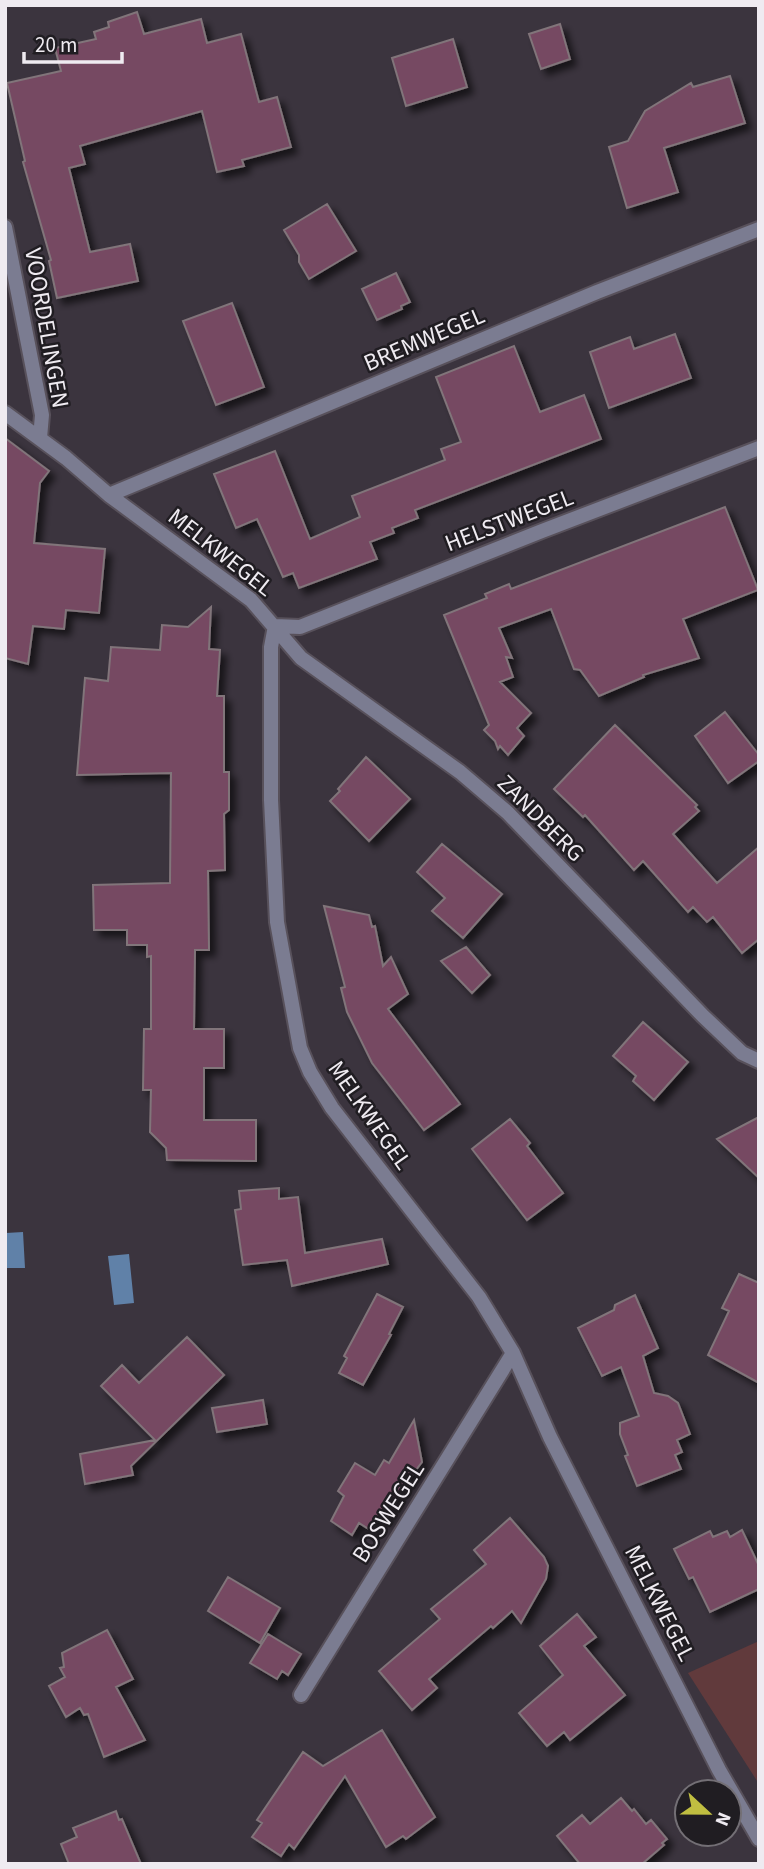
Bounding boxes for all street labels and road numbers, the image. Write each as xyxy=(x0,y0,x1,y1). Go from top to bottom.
street label: VOORDELINGEN xyxy=(15,246,78,411)
street label: BREMWEGEL xyxy=(358,298,490,381)
street label: HELSTWEGEL xyxy=(440,480,579,561)
street label: MELKWEGEL xyxy=(160,500,281,605)
street label: ZANDBERG xyxy=(489,767,592,870)
street label: MELKWEGEL xyxy=(319,1054,420,1177)
street label: BOSWEGEL xyxy=(344,1455,434,1570)
street label: MELKWEGEL xyxy=(615,1539,704,1668)

